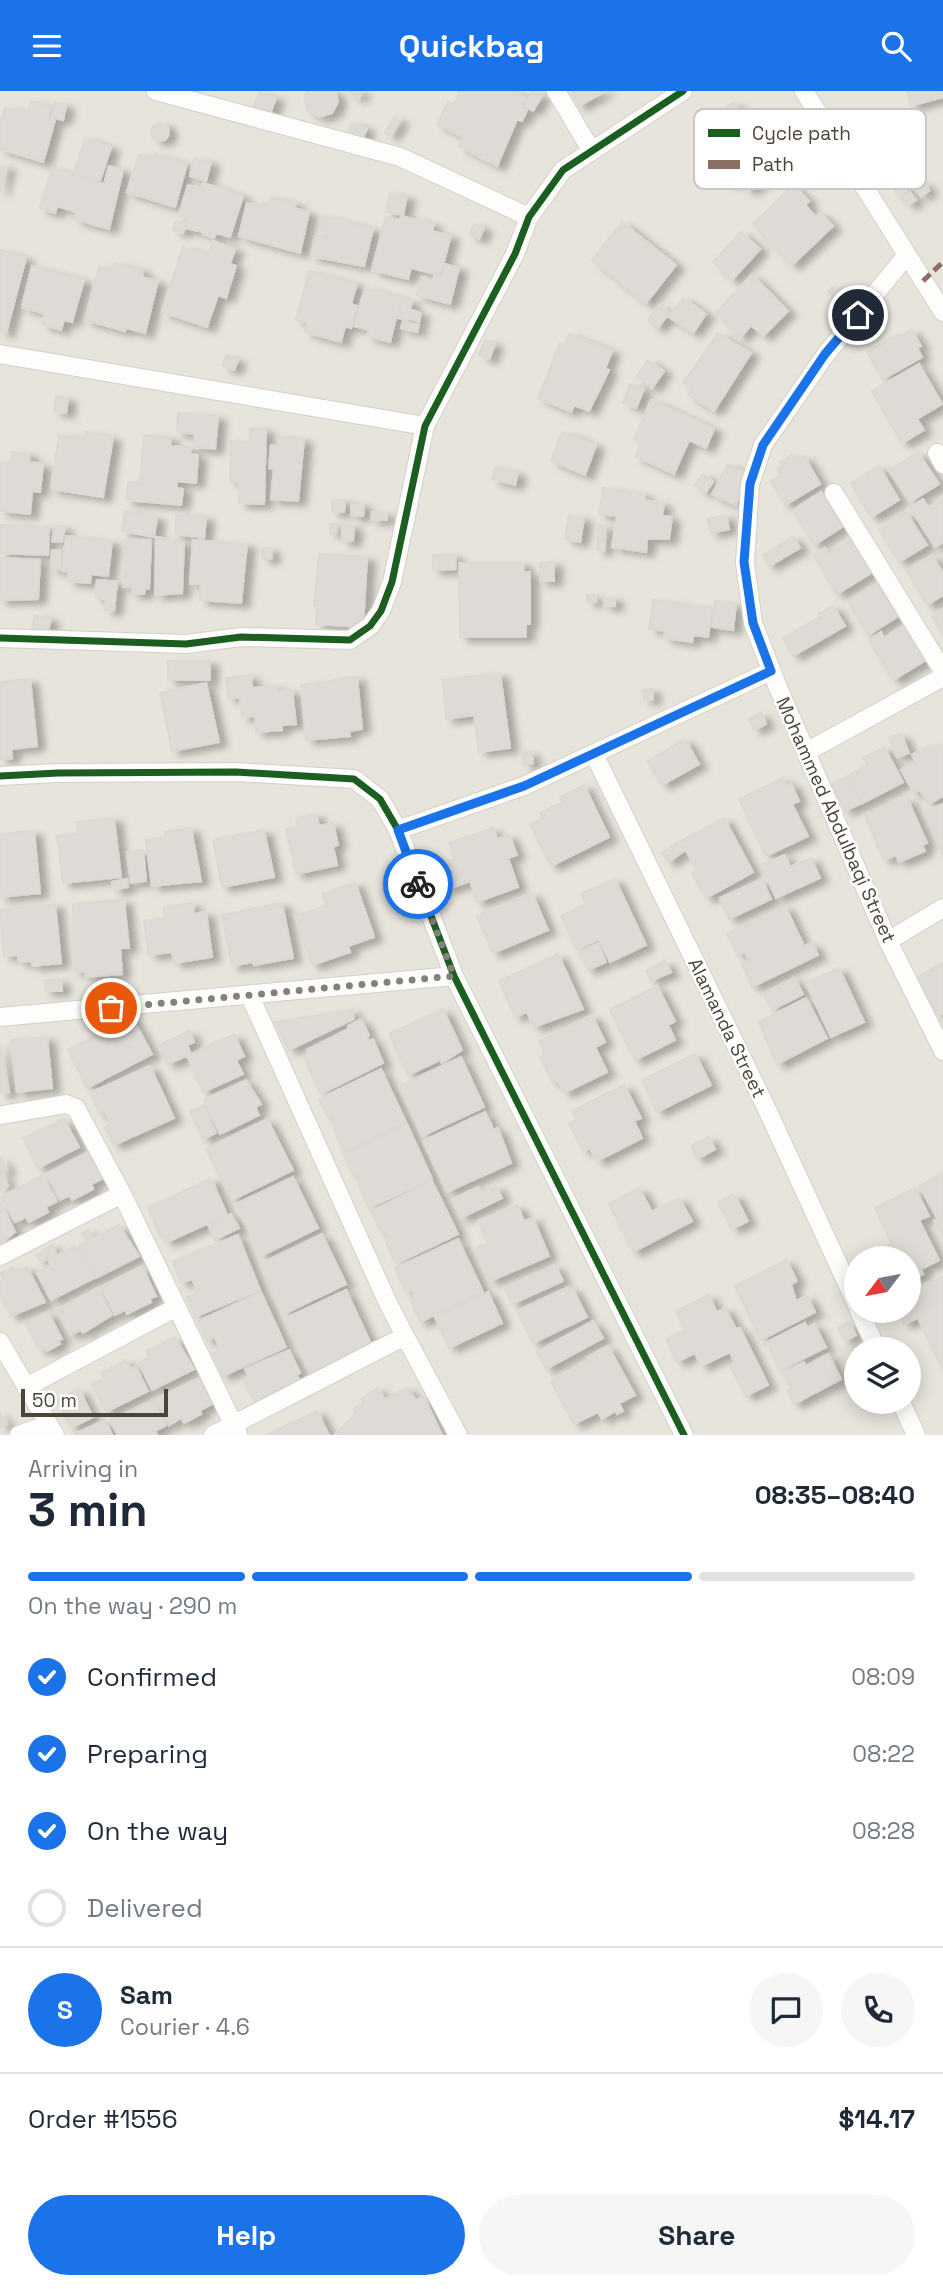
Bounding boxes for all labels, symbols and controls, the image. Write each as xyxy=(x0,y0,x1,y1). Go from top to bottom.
text: Quickbag xyxy=(399,26,544,66)
icon: menu xyxy=(28,27,66,65)
icon: search xyxy=(877,27,915,65)
legend xyxy=(694,109,926,189)
text: Cycle path xyxy=(752,121,851,146)
text: Path xyxy=(752,152,794,177)
pin xyxy=(828,285,888,345)
icon: home xyxy=(839,296,877,334)
street label: Mohammed Abdulbaqi Street xyxy=(770,693,902,947)
courier xyxy=(383,849,453,919)
icon: bike xyxy=(399,865,437,903)
street label: Alamanda Street xyxy=(682,954,772,1102)
pin xyxy=(81,978,141,1038)
icon: bag xyxy=(92,989,130,1027)
north arrow xyxy=(844,1246,920,1323)
map controls xyxy=(844,1246,921,1414)
button: layers xyxy=(844,1337,921,1414)
scale bar xyxy=(21,1386,168,1418)
text: 50 m xyxy=(32,1388,77,1413)
text: Arriving in xyxy=(28,1454,138,1484)
text: 08:35–08:40 xyxy=(755,1478,915,1512)
text: 3 min xyxy=(28,1481,148,1539)
text: On the way · 290 m xyxy=(28,1591,237,1621)
icon: check xyxy=(28,1658,66,1696)
text: Confirmed xyxy=(87,1660,217,1694)
text: 08:09 xyxy=(851,1662,915,1692)
icon: check xyxy=(28,1735,66,1773)
text: Preparing xyxy=(87,1737,208,1771)
text: 08:22 xyxy=(852,1739,915,1769)
icon: check xyxy=(28,1812,66,1850)
text: On the way xyxy=(87,1814,228,1848)
text: 08:28 xyxy=(852,1816,915,1846)
text: Delivered xyxy=(87,1891,203,1925)
button: chat xyxy=(749,1973,823,2047)
button: phone xyxy=(841,1973,915,2047)
text: Sam xyxy=(120,1978,173,2012)
text: S xyxy=(57,1993,73,2027)
text: Courier · 4.6 xyxy=(120,2012,250,2042)
text: Order #1556 xyxy=(28,2102,178,2136)
text: $14.17 xyxy=(838,2102,915,2136)
button: Help xyxy=(28,2195,465,2275)
button: Share xyxy=(479,2195,915,2275)

